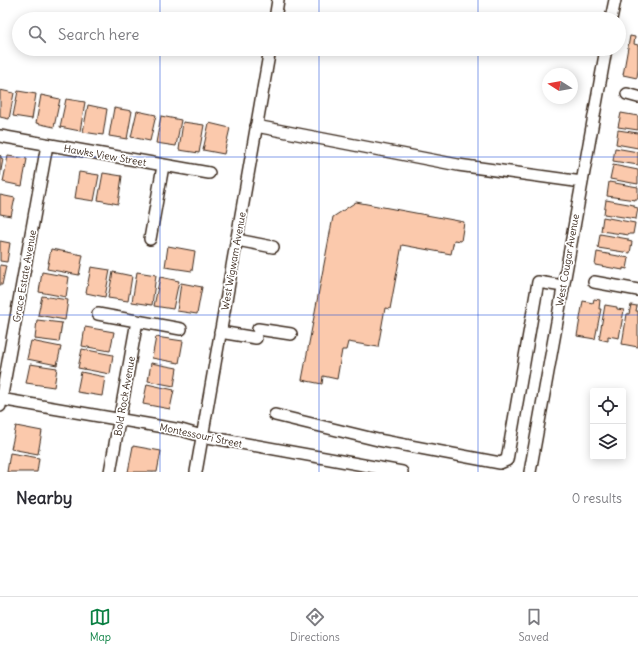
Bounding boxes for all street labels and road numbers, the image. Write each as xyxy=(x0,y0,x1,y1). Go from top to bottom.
street label: Hawks View Street xyxy=(63,142,148,169)
street label: West Wigwam Avenue xyxy=(218,211,249,311)
street label: West Cougar Avenue xyxy=(553,213,582,307)
street label: Grace Estate Avenue xyxy=(10,229,39,323)
street label: Bold Rock Avenue xyxy=(111,355,138,437)
street label: Montessouri Street xyxy=(158,420,244,451)

